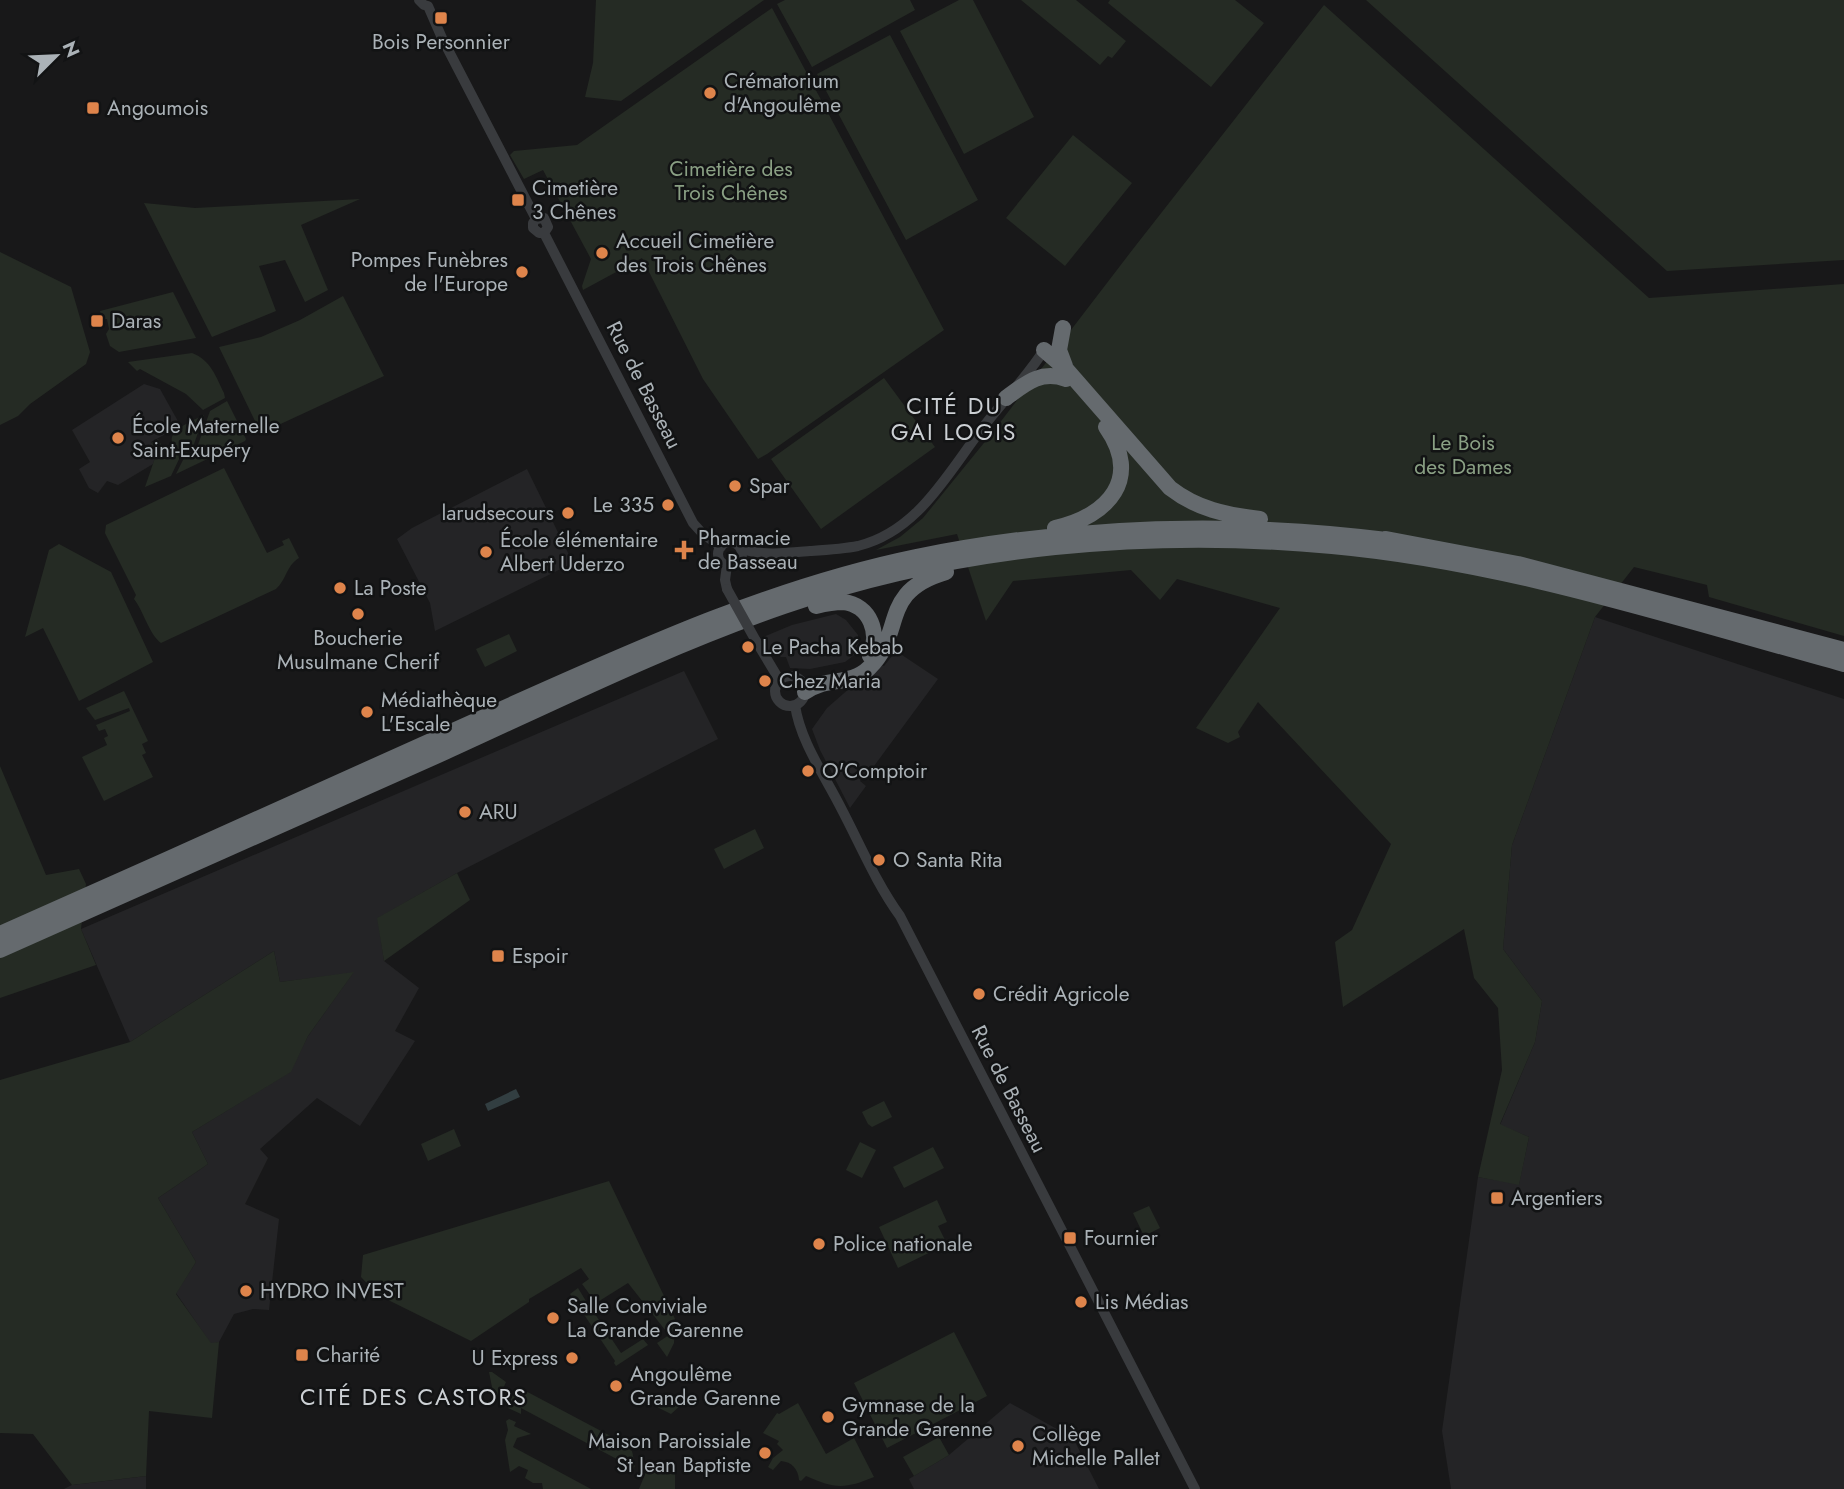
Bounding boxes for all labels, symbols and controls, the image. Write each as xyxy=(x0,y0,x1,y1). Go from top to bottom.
marker: Bois Personnier xyxy=(433,10,449,26)
north arrow xyxy=(21,21,91,91)
place label: Bois Personnier xyxy=(372,27,511,57)
text: N xyxy=(56,37,86,62)
place label: Crématorium d'Angoulême xyxy=(724,66,841,120)
marker: Crématorium d'Angoulême xyxy=(702,85,718,101)
place label: Angoumois xyxy=(107,93,208,123)
marker: Angoumois xyxy=(85,100,101,116)
park label: Cimetière des Trois Chênes xyxy=(669,154,793,208)
place label: Cimetière 3 Chênes xyxy=(532,173,618,227)
marker: Cimetière 3 Chênes xyxy=(510,192,526,208)
place label: Accueil Cimetière des Trois Chênes xyxy=(616,226,775,280)
place label: Pompes Funèbres de l'Europe xyxy=(351,245,508,299)
marker: Accueil Cimetière des Trois Chênes xyxy=(594,245,610,261)
marker: Pompes Funèbres de l'Europe xyxy=(514,264,530,280)
place label: Daras xyxy=(111,306,161,336)
marker: Daras xyxy=(89,313,105,329)
street label: Rue de Basseau xyxy=(599,316,689,454)
district label: CITÉ DU GAI LOGIS xyxy=(891,389,1017,449)
place label: École Maternelle Saint-Exupéry xyxy=(132,411,280,465)
park label: Le Bois des Dames xyxy=(1414,428,1512,482)
marker: École Maternelle Saint-Exupéry xyxy=(110,430,126,446)
place label: Spar xyxy=(749,471,791,501)
marker: Spar xyxy=(727,478,743,494)
place label: Le 335 xyxy=(593,490,654,520)
marker: Le 335 xyxy=(660,497,676,513)
place label: larudsecours xyxy=(441,498,554,528)
marker: larudsecours xyxy=(560,505,576,521)
place label: Pharmacie de Basseau xyxy=(698,523,798,577)
place label: École élémentaire Albert Uderzo xyxy=(500,525,658,579)
marker: Pharmacie de Basseau xyxy=(676,542,692,558)
marker: École élémentaire Albert Uderzo xyxy=(478,544,494,560)
place label: La Poste xyxy=(354,573,427,603)
marker: La Poste xyxy=(332,580,348,596)
marker: Boucherie Musulmane Cherif xyxy=(350,606,366,622)
place label: Boucherie Musulmane Cherif xyxy=(277,623,440,677)
place label: Le Pacha Kebab xyxy=(762,632,903,662)
marker: Le Pacha Kebab xyxy=(740,639,756,655)
place label: Chez Maria xyxy=(779,666,881,696)
marker: Chez Maria xyxy=(757,673,773,689)
place label: Médiathèque L'Escale xyxy=(381,685,497,739)
marker: Médiathèque L'Escale xyxy=(359,704,375,720)
place label: O'Comptoir xyxy=(822,756,928,786)
marker: O'Comptoir xyxy=(800,763,816,779)
place label: ARU xyxy=(479,797,518,827)
marker: ARU xyxy=(457,804,473,820)
place label: O Santa Rita xyxy=(893,845,1002,875)
marker: O Santa Rita xyxy=(871,852,887,868)
place label: Espoir xyxy=(512,941,569,971)
marker: Espoir xyxy=(490,948,506,964)
place label: Crédit Agricole xyxy=(993,979,1130,1009)
marker: Crédit Agricole xyxy=(971,986,987,1002)
street label: Rue de Basseau xyxy=(964,1020,1054,1158)
place label: Argentiers xyxy=(1511,1183,1603,1213)
marker: Argentiers xyxy=(1489,1190,1505,1206)
place label: Fournier xyxy=(1084,1223,1159,1253)
place label: Police nationale xyxy=(833,1229,973,1259)
marker: Fournier xyxy=(1062,1230,1078,1246)
marker: Police nationale xyxy=(811,1236,827,1252)
place label: HYDRO INVEST xyxy=(260,1276,404,1306)
marker: HYDRO INVEST xyxy=(238,1283,254,1299)
place label: Lis Médias xyxy=(1095,1287,1189,1317)
place label: Salle Conviviale La Grande Garenne xyxy=(567,1291,744,1345)
marker: Lis Médias xyxy=(1073,1294,1089,1310)
marker: Salle Conviviale La Grande Garenne xyxy=(545,1310,561,1326)
place label: Charité xyxy=(316,1340,380,1370)
place label: U Express xyxy=(472,1343,558,1373)
marker: Charité xyxy=(294,1347,310,1363)
marker: U Express xyxy=(564,1350,580,1366)
place label: Angoulême Grande Garenne xyxy=(630,1359,781,1413)
marker: Angoulême Grande Garenne xyxy=(608,1378,624,1394)
district label: CITÉ DES CASTORS xyxy=(300,1380,528,1414)
place label: Gymnase de la Grande Garenne xyxy=(842,1390,993,1444)
marker: Gymnase de la Grande Garenne xyxy=(820,1409,836,1425)
place label: Collège Michelle Pallet xyxy=(1032,1419,1160,1473)
place label: Maison Paroissiale St Jean Baptiste xyxy=(588,1426,751,1480)
marker: Collège Michelle Pallet xyxy=(1010,1438,1026,1454)
marker: Maison Paroissiale St Jean Baptiste xyxy=(757,1445,773,1461)

